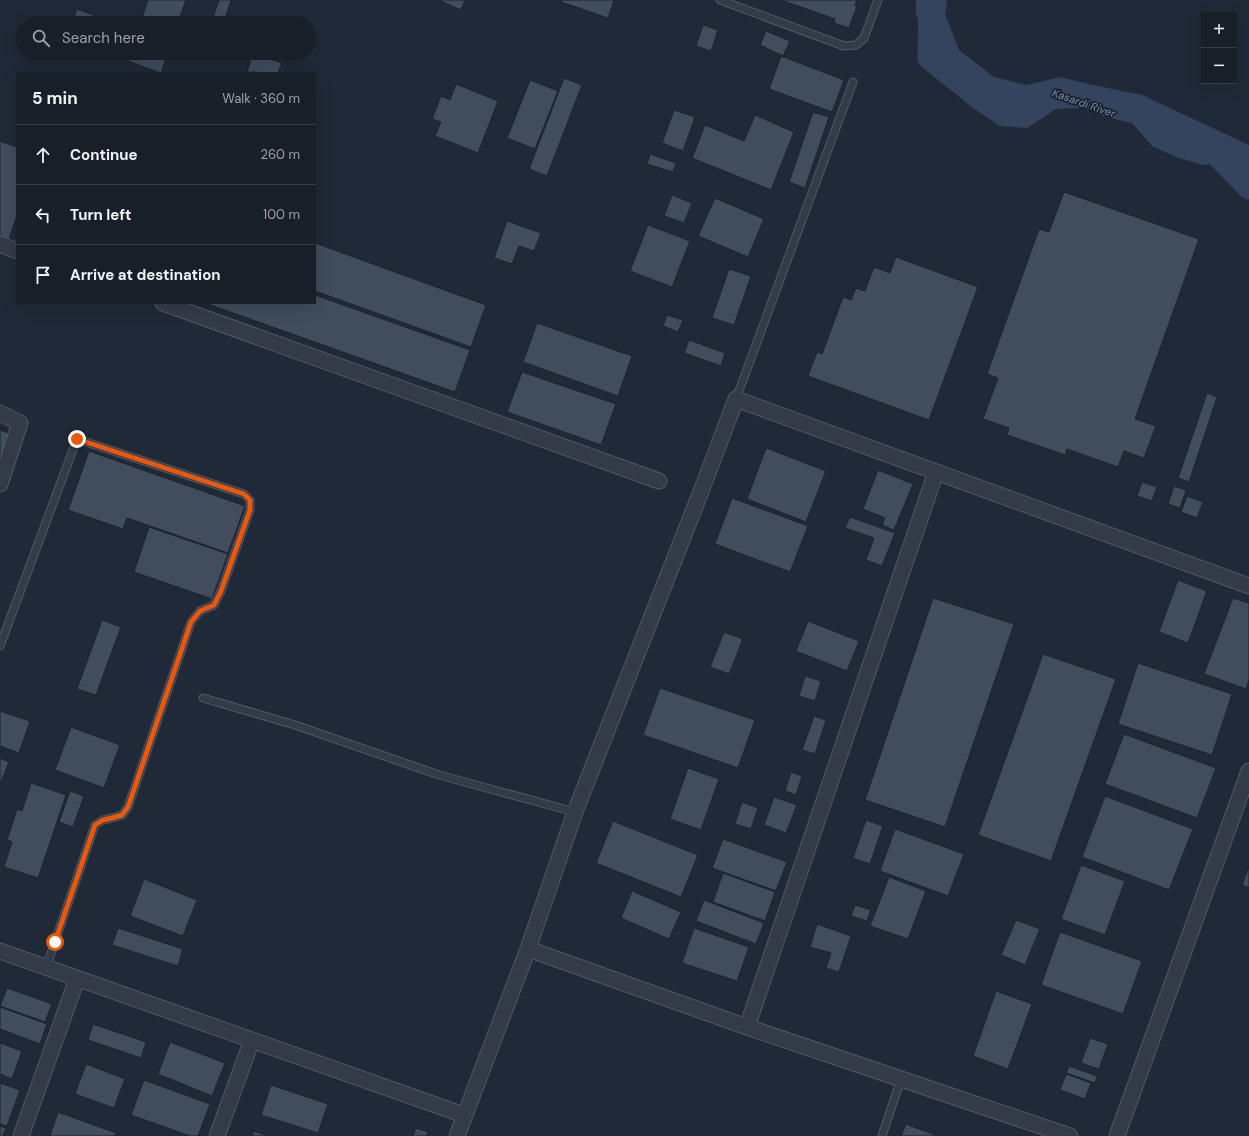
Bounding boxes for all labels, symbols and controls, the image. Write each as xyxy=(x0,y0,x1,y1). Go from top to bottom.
map controls xyxy=(1201,12,1237,84)
button: + xyxy=(1201,12,1237,48)
search box xyxy=(16,16,316,60)
icon: search xyxy=(30,27,52,49)
text: Search here xyxy=(62,28,145,48)
button: − xyxy=(1201,48,1237,84)
water label: Kasardi River xyxy=(1051,86,1118,121)
text: 5 min xyxy=(32,87,78,109)
text: Walk · 360 m xyxy=(222,90,300,107)
icon: ahead xyxy=(32,144,54,166)
text: Continue xyxy=(70,145,138,165)
text: 260 m xyxy=(260,146,300,163)
icon: left xyxy=(32,204,54,226)
text: Turn left xyxy=(70,205,131,225)
text: 100 m xyxy=(263,206,300,223)
icon: arrive xyxy=(32,264,54,286)
text: Arrive at destination xyxy=(70,265,221,285)
route end xyxy=(68,430,86,448)
route start xyxy=(46,933,64,951)

